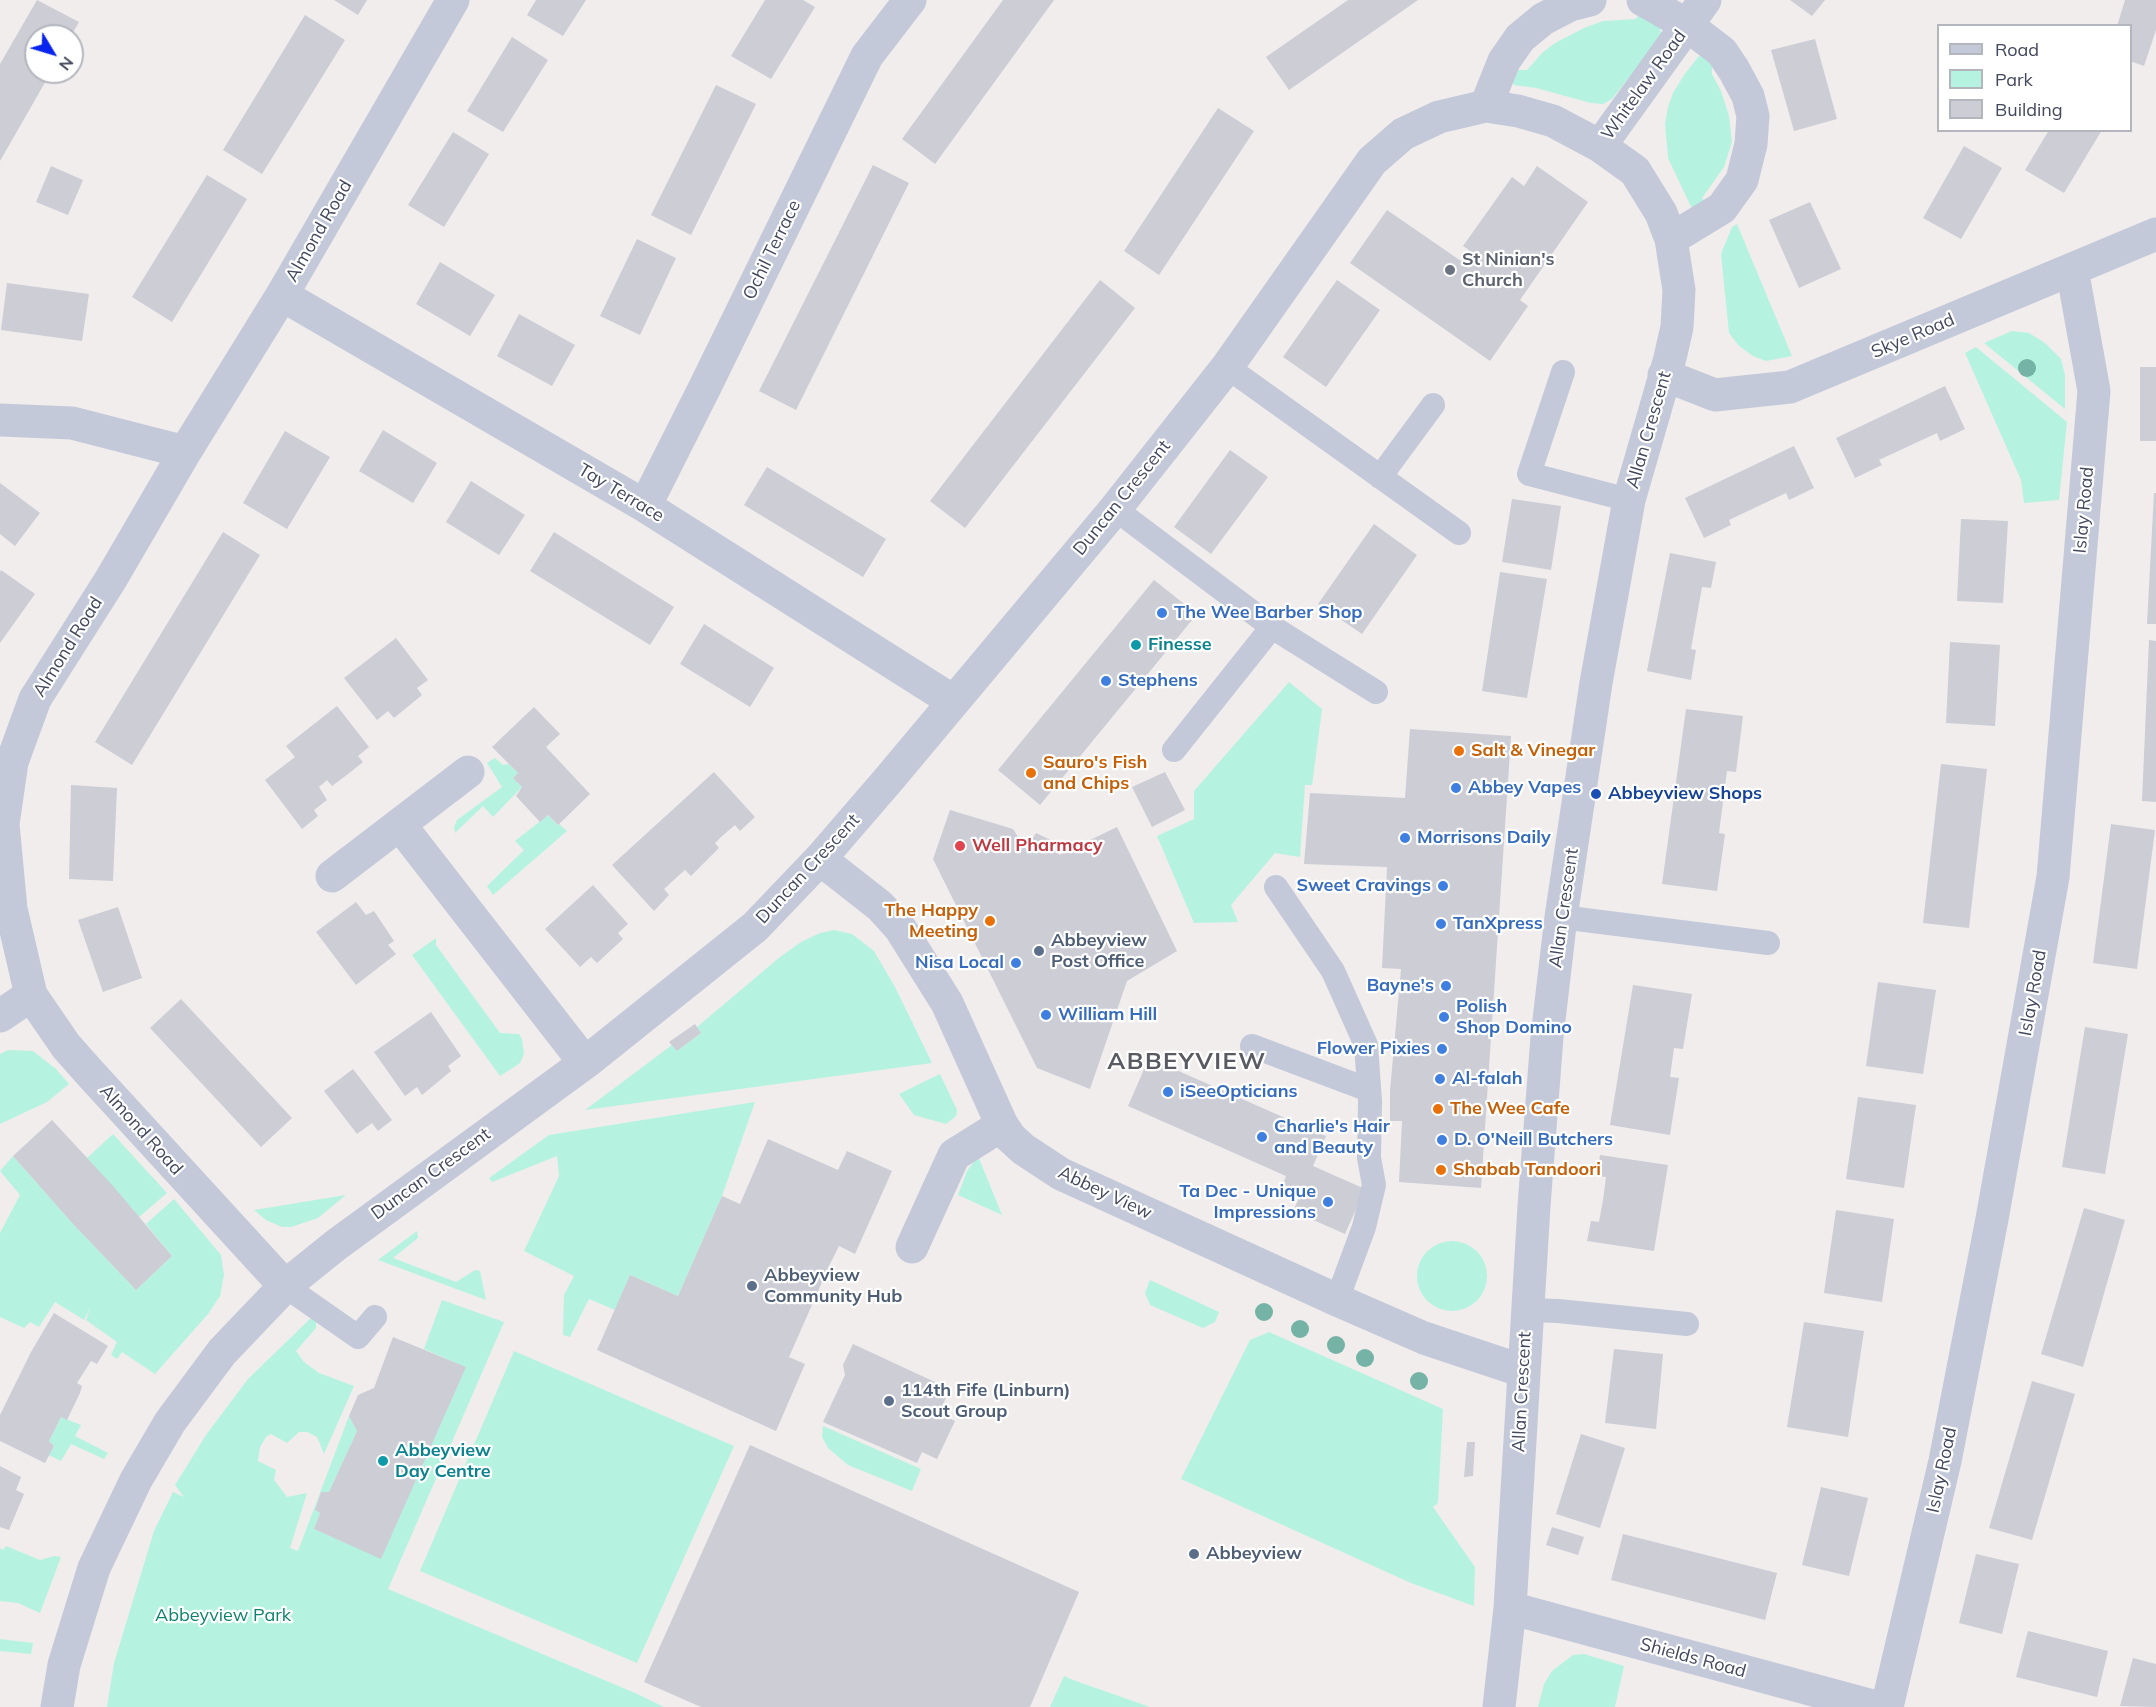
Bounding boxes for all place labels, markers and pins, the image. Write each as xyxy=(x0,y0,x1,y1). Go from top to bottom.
place label: St Ninian's Church xyxy=(1462,249,1555,292)
marker: St Ninian's Church xyxy=(1443,263,1457,277)
place label: The Wee Barber Shop xyxy=(1174,602,1362,624)
marker: The Wee Barber Shop xyxy=(1155,606,1169,620)
place label: Finesse xyxy=(1148,634,1212,656)
marker: Finesse xyxy=(1129,638,1143,652)
place label: Stephens xyxy=(1118,670,1198,692)
marker: Stephens xyxy=(1099,674,1113,688)
place label: Salt & Vinegar xyxy=(1471,740,1595,762)
marker: Salt & Vinegar xyxy=(1452,744,1466,758)
place label: Sauro's Fish and Chips xyxy=(1043,752,1147,795)
marker: Sauro's Fish and Chips xyxy=(1024,766,1038,780)
place label: Abbey Vapes xyxy=(1468,777,1581,799)
marker: Abbey Vapes xyxy=(1449,781,1463,795)
place label: Abbeyview Shops xyxy=(1608,783,1762,805)
marker: Abbeyview Shops xyxy=(1589,787,1603,801)
place label: Morrisons Daily xyxy=(1417,827,1551,849)
marker: Morrisons Daily xyxy=(1398,831,1412,845)
place label: Well Pharmacy xyxy=(972,835,1103,857)
marker: Well Pharmacy xyxy=(953,839,967,853)
place label: Sweet Cravings xyxy=(1296,875,1431,897)
marker: Sweet Cravings xyxy=(1436,879,1450,893)
place label: The Happy Meeting xyxy=(884,900,978,942)
place label: TanXpress xyxy=(1453,913,1543,935)
marker: The Happy Meeting xyxy=(983,914,997,928)
marker: TanXpress xyxy=(1434,917,1448,931)
place label: Abbeyview Post Office xyxy=(1051,930,1147,972)
marker: Abbeyview Post Office xyxy=(1032,944,1046,958)
place label: Nisa Local xyxy=(915,952,1004,974)
marker: Nisa Local xyxy=(1009,956,1023,970)
place label: Bayne's xyxy=(1367,975,1434,997)
marker: Bayne's xyxy=(1439,979,1453,993)
place label: Polish Shop Domino xyxy=(1456,996,1572,1038)
place label: William Hill xyxy=(1058,1004,1157,1026)
marker: William Hill xyxy=(1039,1008,1053,1022)
marker: Polish Shop Domino xyxy=(1437,1010,1451,1024)
place label: Flower Pixies xyxy=(1317,1038,1430,1060)
marker: Flower Pixies xyxy=(1435,1042,1449,1056)
place label: Al-falah xyxy=(1452,1068,1522,1090)
marker: Al-falah xyxy=(1433,1072,1447,1086)
place label: iSeeOpticians xyxy=(1180,1081,1298,1103)
marker: iSeeOpticians xyxy=(1161,1085,1175,1099)
place label: The Wee Cafe xyxy=(1450,1098,1570,1120)
marker: The Wee Cafe xyxy=(1431,1102,1445,1116)
place label: Charlie's Hair and Beauty xyxy=(1274,1116,1390,1158)
place label: D. O'Neill Butchers xyxy=(1454,1129,1613,1151)
marker: Charlie's Hair and Beauty xyxy=(1255,1130,1269,1144)
marker: D. O'Neill Butchers xyxy=(1435,1133,1449,1147)
place label: Shabab Tandoori xyxy=(1453,1159,1601,1181)
marker: Shabab Tandoori xyxy=(1434,1163,1448,1177)
place label: Ta Dec - Unique Impressions xyxy=(1179,1181,1316,1224)
marker: Ta Dec - Unique Impressions xyxy=(1321,1195,1335,1209)
place label: Abbeyview Community Hub xyxy=(764,1265,902,1308)
marker: Abbeyview Community Hub xyxy=(745,1279,759,1293)
place label: 114th Fife (Linburn) Scout Group xyxy=(901,1380,1070,1422)
marker: 114th Fife (Linburn) Scout Group xyxy=(882,1394,896,1408)
place label: Abbeyview Day Centre xyxy=(395,1440,491,1482)
marker: Abbeyview Day Centre xyxy=(376,1454,390,1468)
place label: Abbeyview xyxy=(1206,1543,1302,1565)
marker: Abbeyview xyxy=(1187,1547,1201,1561)

